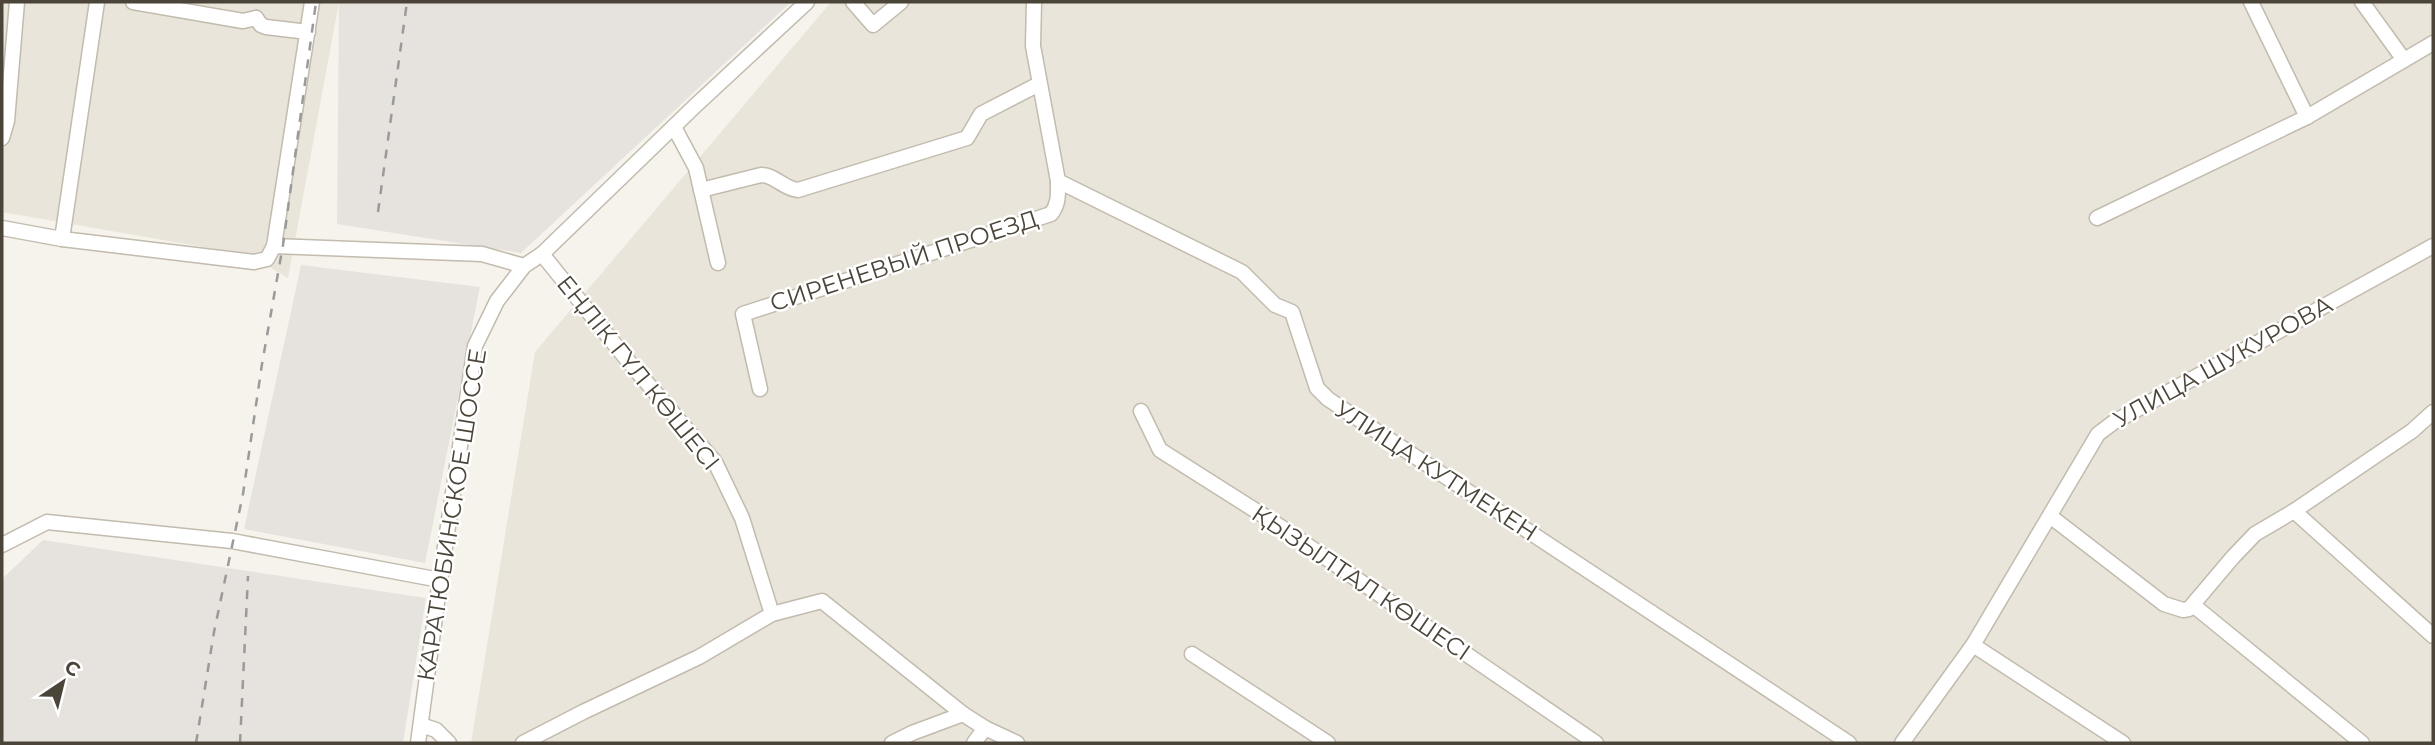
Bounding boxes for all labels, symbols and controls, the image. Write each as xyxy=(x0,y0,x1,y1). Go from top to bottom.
street label: СИРЕНЕВЫЙ ПРОЕЗД xyxy=(766,203,1041,318)
street label: ЕҢЛІК ГҮЛ КӨШЕСІ xyxy=(551,269,726,476)
street label: УЛИЦА ШУКУРОВА xyxy=(2108,289,2337,434)
street label: КАРАТЮБИНСКОЕ ШОССЕ xyxy=(411,347,492,683)
street label: УЛИЦА КУТМЕКЕН xyxy=(1329,394,1543,547)
street label: ҚЫЗЫЛТАЛ КӨШЕСІ xyxy=(1246,499,1476,667)
north arrow xyxy=(28,647,98,717)
text: С xyxy=(60,655,85,682)

